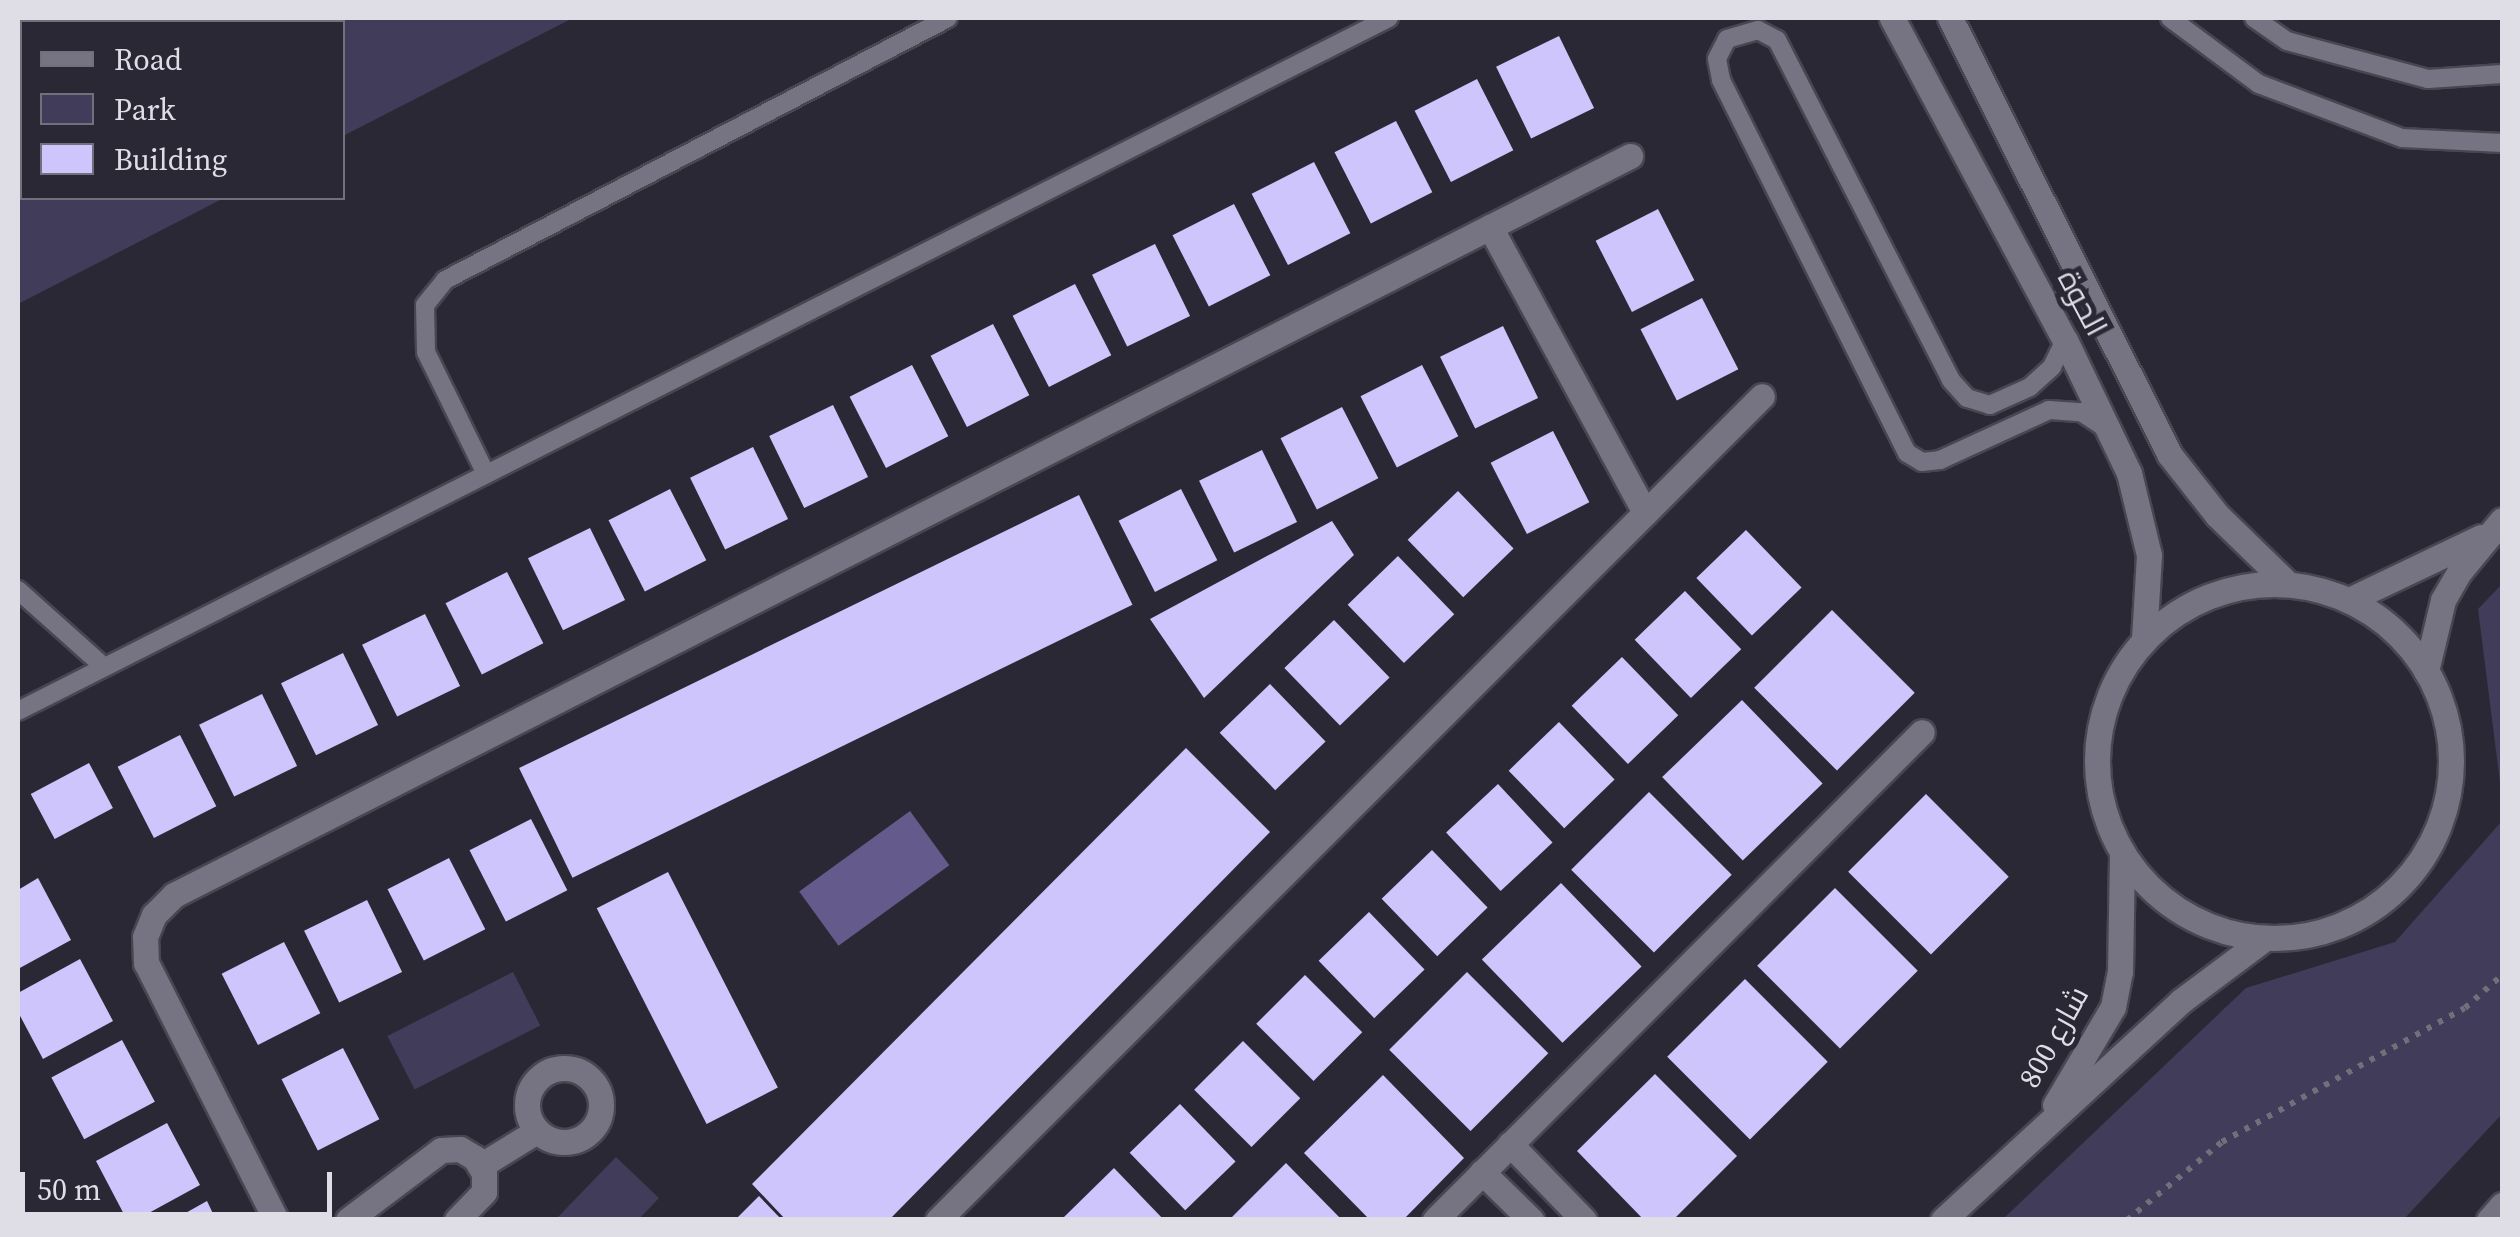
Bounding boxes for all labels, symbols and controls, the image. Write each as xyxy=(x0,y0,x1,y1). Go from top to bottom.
legend xyxy=(20,20,345,200)
text: Road xyxy=(114,39,182,80)
text: Park xyxy=(114,89,176,130)
text: Building xyxy=(114,139,227,180)
street label: الحوة xyxy=(2050,264,2114,342)
street label: شارع 800 xyxy=(2012,980,2096,1094)
scale bar xyxy=(25,1152,338,1214)
text: 50 m xyxy=(37,1169,101,1210)

